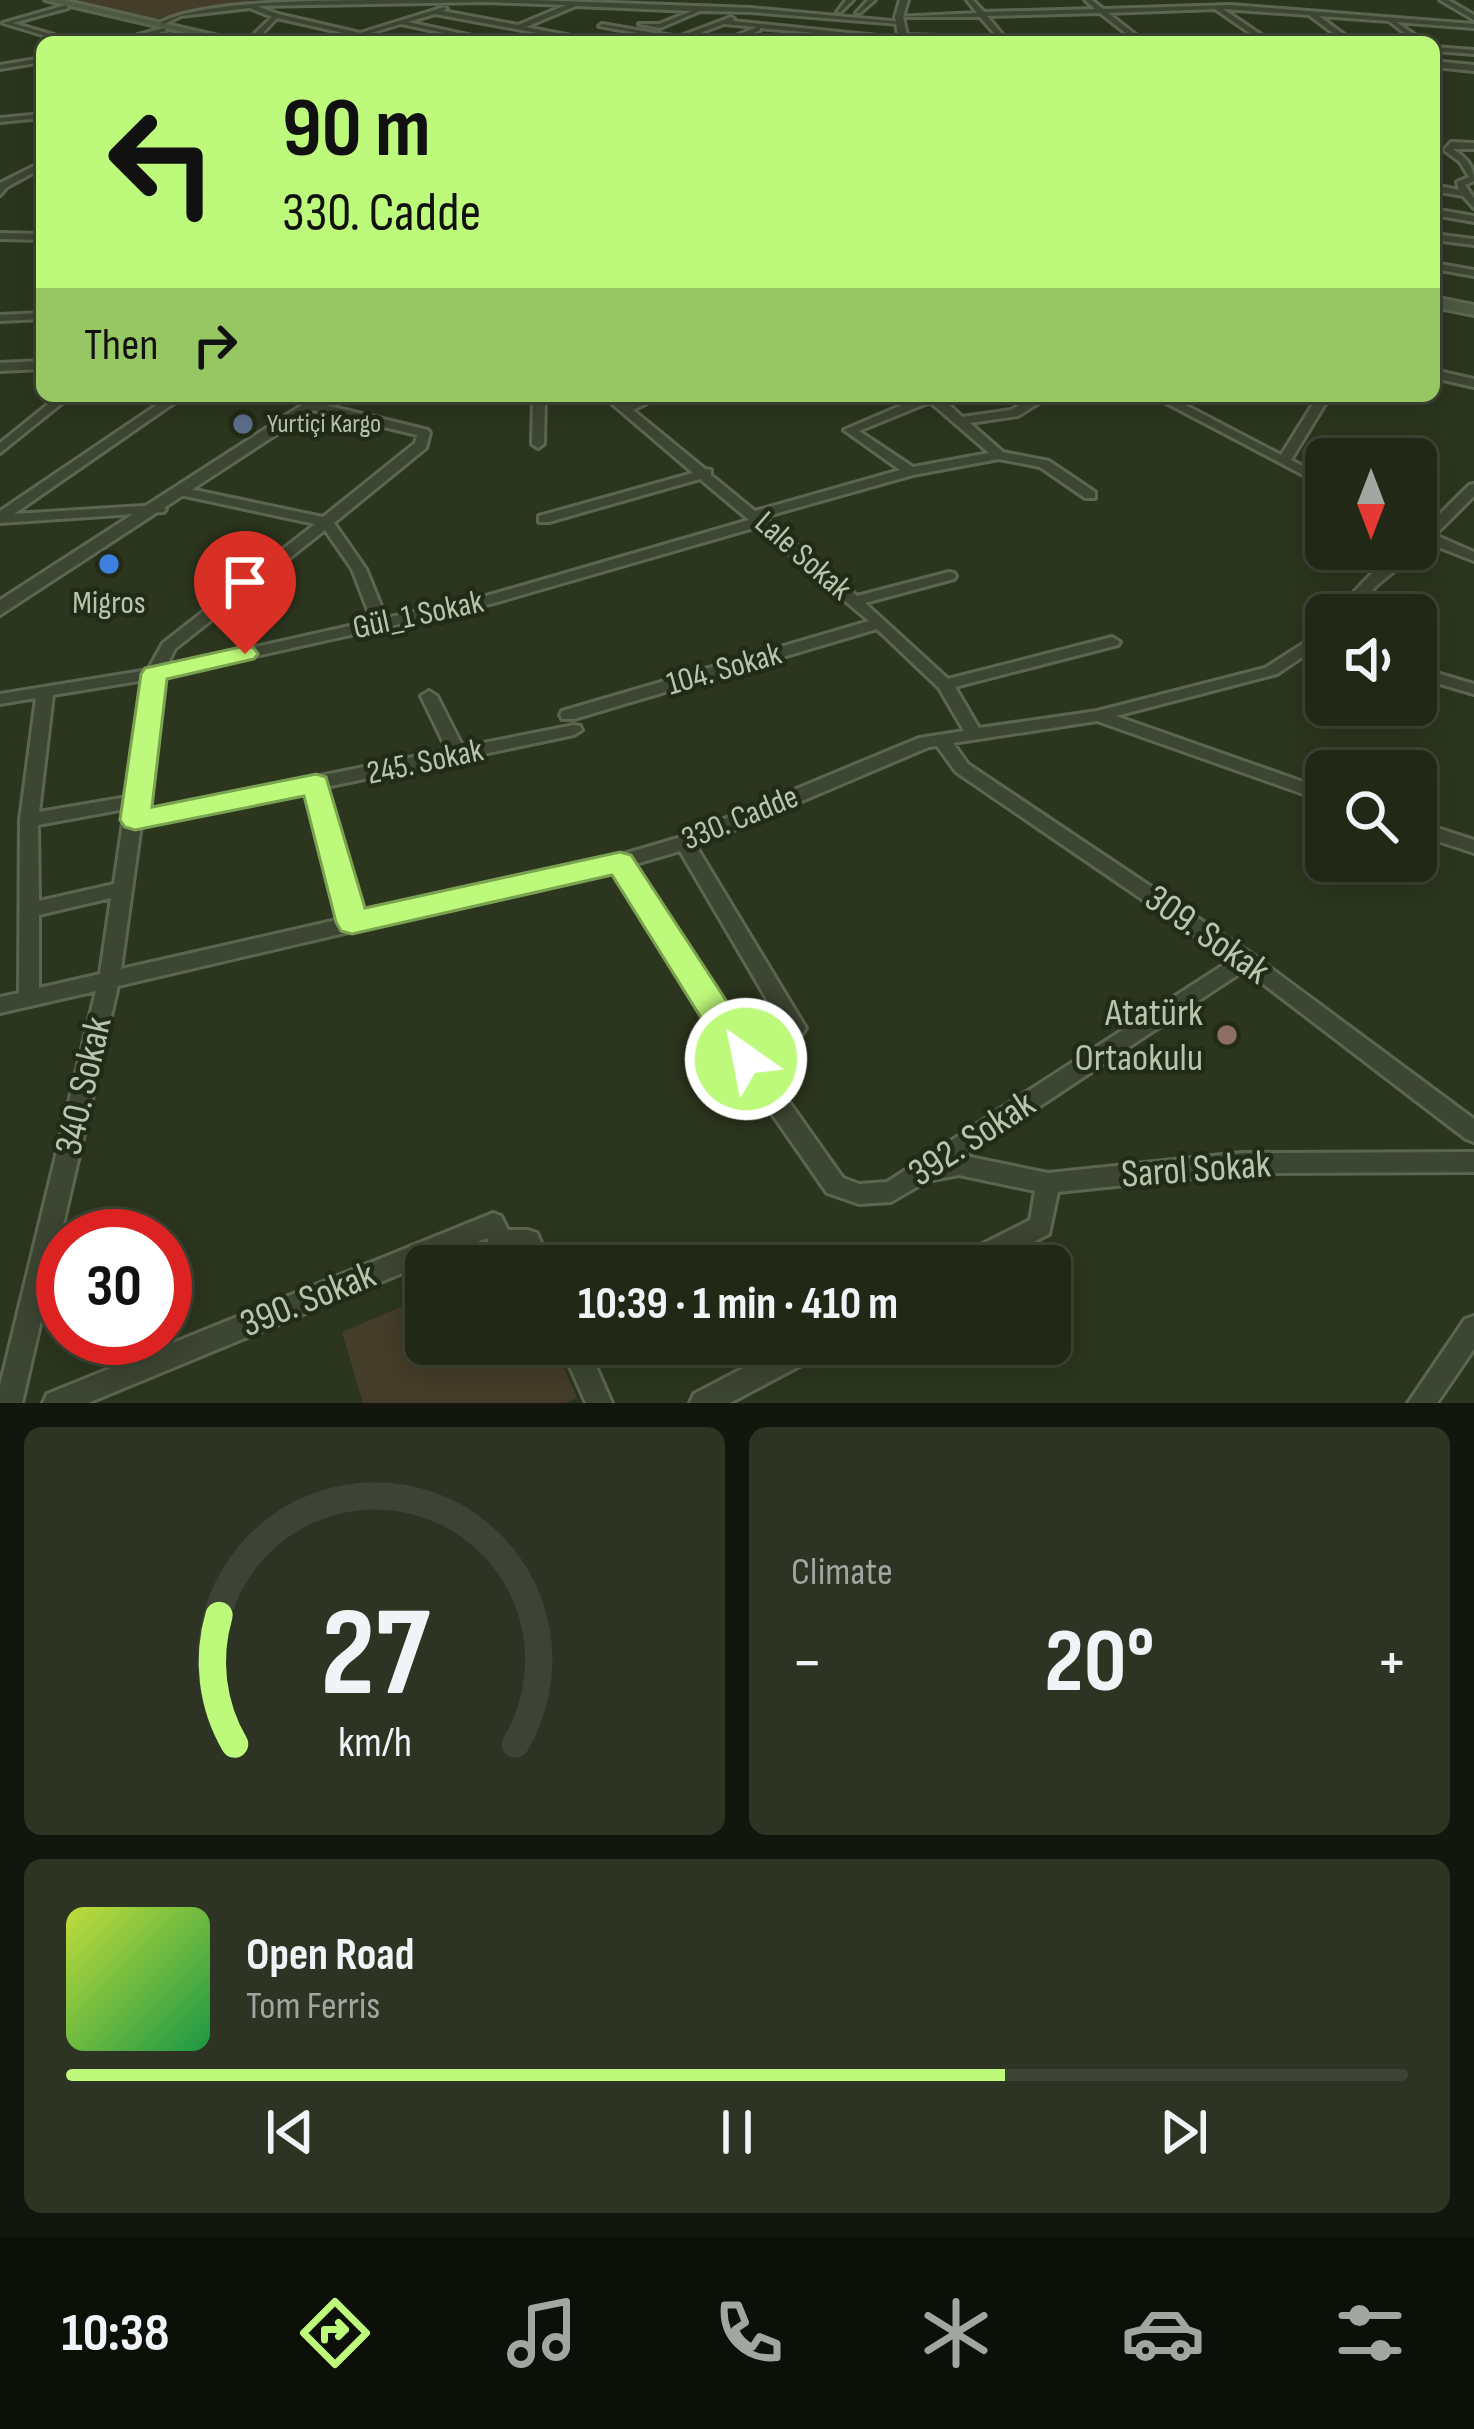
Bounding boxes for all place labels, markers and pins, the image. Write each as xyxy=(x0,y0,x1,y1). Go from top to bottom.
place label: Yurtiçi Kargo xyxy=(267,408,381,440)
marker: Yurtiçi Kargo xyxy=(230,411,256,437)
pin xyxy=(194,531,296,654)
marker: Migros xyxy=(96,551,122,577)
place label: Migros xyxy=(72,583,146,623)
place label: Atatürk Ortaokulu xyxy=(1074,990,1203,1082)
marker: Atatürk Ortaokulu xyxy=(1214,1022,1240,1048)

